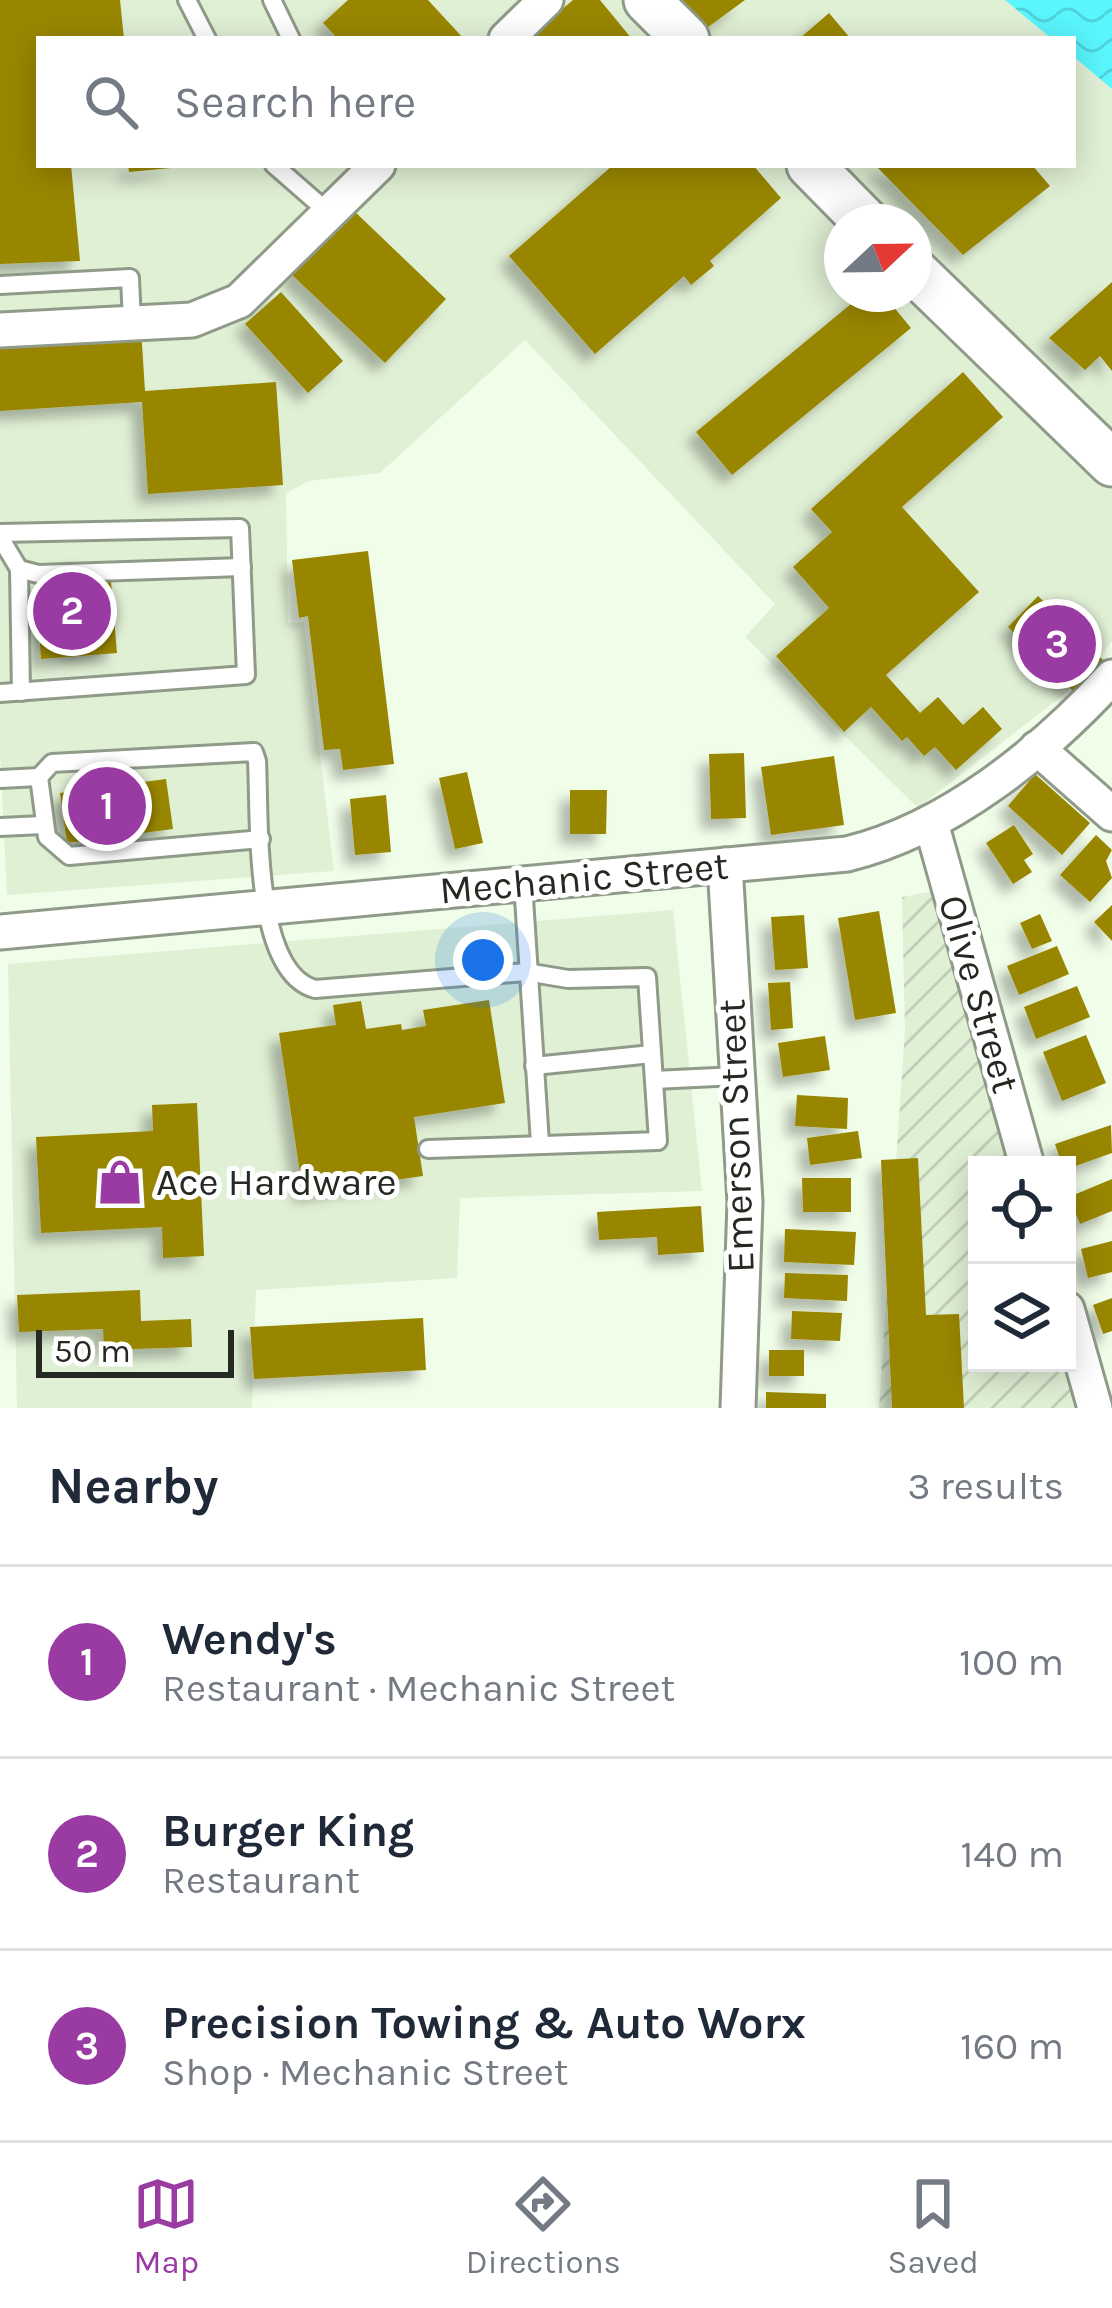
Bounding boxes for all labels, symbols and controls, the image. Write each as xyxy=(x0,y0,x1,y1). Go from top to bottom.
search box xyxy=(36,36,1076,168)
icon: search xyxy=(78,69,144,135)
text: Search here xyxy=(174,76,416,128)
north arrow xyxy=(824,204,932,312)
pin: 2 xyxy=(33,566,111,656)
pin: 3 xyxy=(1018,599,1096,689)
pin: 1 xyxy=(68,761,146,851)
street label: Mechanic Street xyxy=(438,842,730,914)
street label: Olive Street xyxy=(929,890,1029,1098)
your location xyxy=(453,930,513,990)
street label: Emerson Street xyxy=(708,998,764,1274)
map controls xyxy=(968,1156,1076,1372)
button: locate xyxy=(968,1156,1076,1264)
shop icon: Ace Hardware xyxy=(95,1157,145,1207)
place label: Ace Hardware xyxy=(156,1159,396,1205)
button: layers xyxy=(968,1264,1076,1372)
scale bar xyxy=(36,1324,234,1377)
text: 50 m xyxy=(54,1332,131,1370)
text: Nearby xyxy=(48,1456,218,1516)
text: 3 results xyxy=(907,1463,1064,1509)
text: Wendy's xyxy=(162,1613,337,1665)
text: 1 xyxy=(80,1639,94,1685)
text: 100 m xyxy=(959,1639,1064,1685)
text: Restaurant · Mechanic Street xyxy=(162,1665,675,1711)
text: Burger King xyxy=(162,1805,414,1857)
text: 2 xyxy=(75,1831,99,1877)
text: 140 m xyxy=(960,1831,1064,1877)
text: Restaurant xyxy=(162,1857,360,1903)
text: Precision Towing & Auto Worx xyxy=(162,1997,806,2049)
text: 3 xyxy=(75,2023,99,2069)
text: 160 m xyxy=(960,2023,1064,2069)
text: Shop · Mechanic Street xyxy=(162,2049,569,2095)
tab: Map xyxy=(133,2171,199,2281)
tab: Directions xyxy=(466,2171,621,2281)
tab: Saved xyxy=(888,2171,979,2281)

